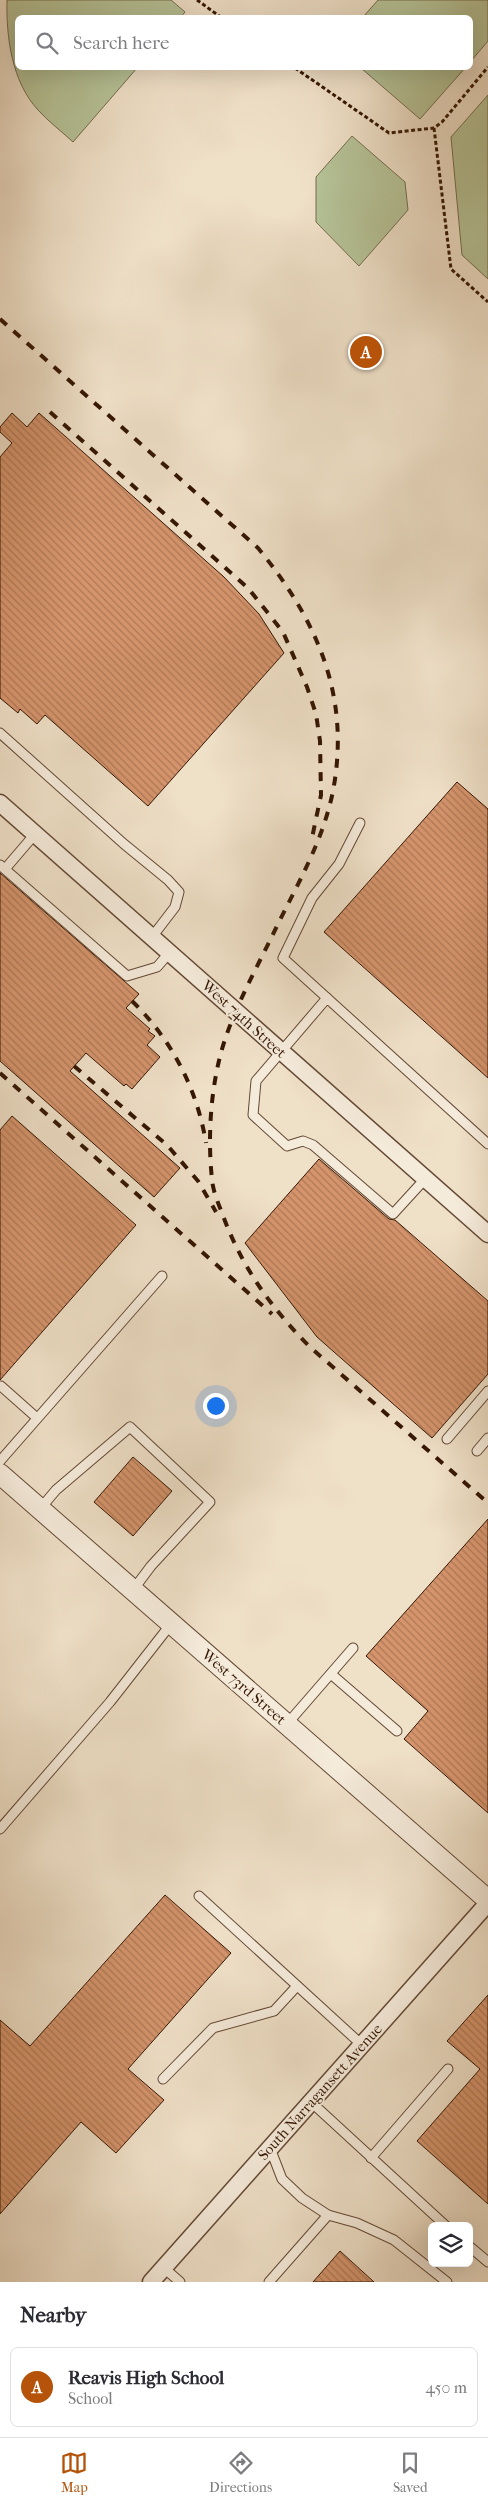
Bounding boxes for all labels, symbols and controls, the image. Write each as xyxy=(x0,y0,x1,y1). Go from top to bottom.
search box xyxy=(15,15,473,70)
icon: search xyxy=(33,29,61,57)
text: Search here xyxy=(73,32,169,54)
pin: A xyxy=(350,333,382,371)
street label: West 74th Street xyxy=(197,976,290,1062)
your location xyxy=(203,1393,229,1419)
street label: West 73rd Street xyxy=(197,1645,290,1729)
street label: South Narragansett Avenue xyxy=(254,2020,386,2164)
map controls xyxy=(428,2222,473,2267)
button: layers xyxy=(428,2222,473,2267)
text: Nearby xyxy=(20,2303,86,2327)
text: Reavis High School xyxy=(68,2367,224,2389)
text: A xyxy=(32,2378,42,2397)
text: 450 m xyxy=(426,2378,467,2397)
text: School xyxy=(68,2389,113,2408)
tab: Map xyxy=(60,2449,88,2496)
tab: Directions xyxy=(209,2449,272,2496)
tab: Saved xyxy=(393,2449,428,2496)

